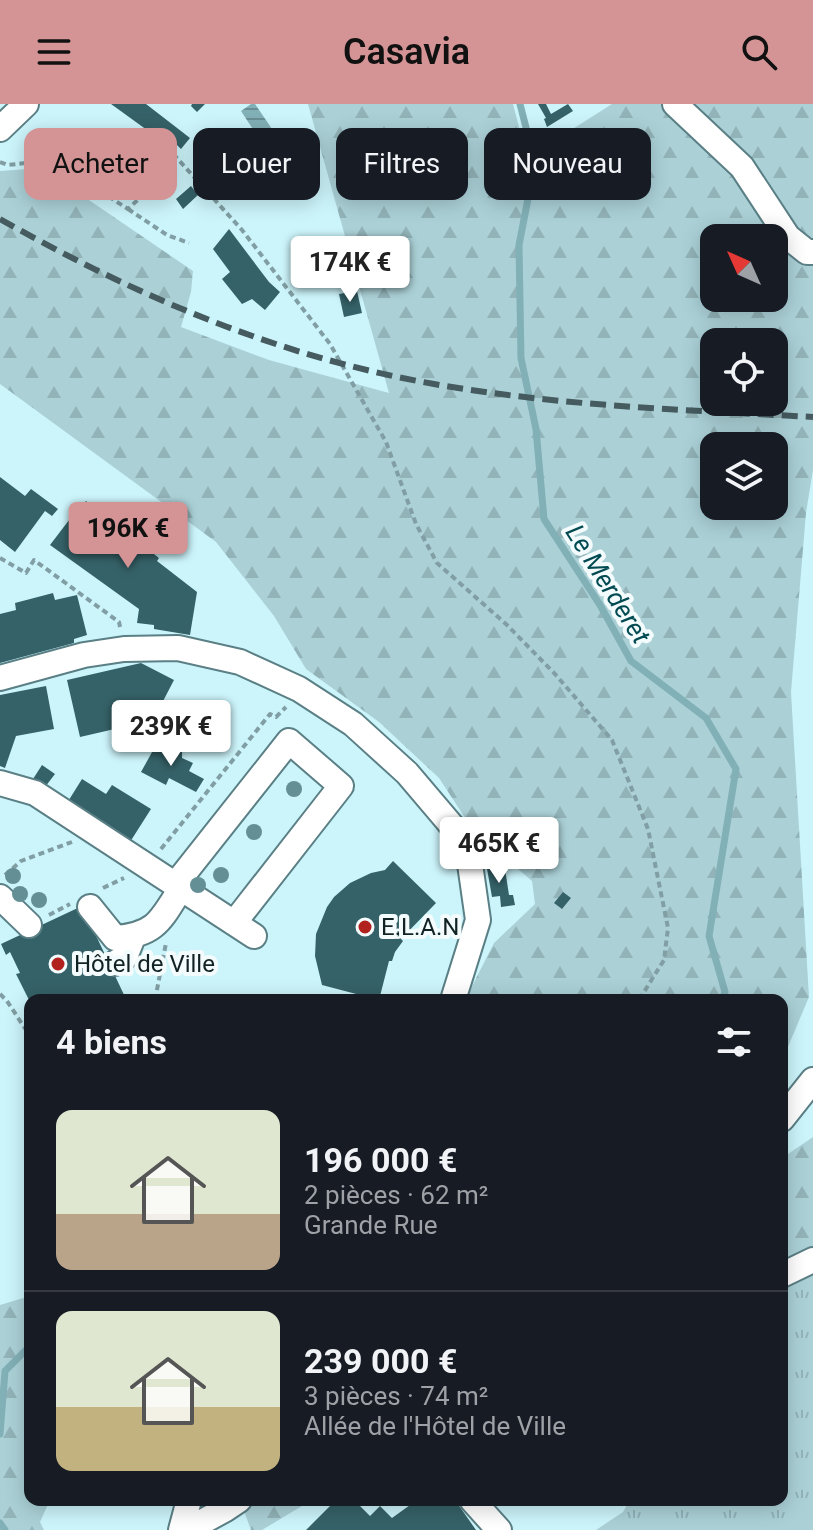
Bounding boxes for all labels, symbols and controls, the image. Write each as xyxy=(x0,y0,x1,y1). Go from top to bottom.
icon: menu xyxy=(32,30,76,74)
icon: search xyxy=(737,30,781,74)
text: Casavia xyxy=(343,31,470,73)
chip: Acheter xyxy=(24,128,177,200)
chip: Louer xyxy=(193,128,320,200)
chip: Filtres xyxy=(336,128,468,200)
chip: Nouveau xyxy=(484,128,651,200)
north arrow xyxy=(700,224,788,312)
map controls xyxy=(700,224,788,520)
pin: 174K € xyxy=(285,236,415,304)
text: 174K € xyxy=(309,247,391,277)
button: locate xyxy=(700,328,788,416)
button: layers xyxy=(700,432,788,520)
pin: 196K € xyxy=(63,502,193,570)
text: 196K € xyxy=(87,513,169,543)
water label: Le Merderet xyxy=(560,519,657,650)
pin: 239K € xyxy=(106,700,236,768)
text: 239K € xyxy=(130,711,212,741)
pin: 465K € xyxy=(434,817,564,885)
text: 465K € xyxy=(458,828,540,858)
place label: E.L.A.N xyxy=(381,913,459,941)
marker: E.L.A.N xyxy=(356,918,374,936)
place label: Hôtel de Ville xyxy=(74,950,215,978)
marker: Hôtel de Ville xyxy=(49,955,67,973)
icon: filters xyxy=(712,1020,756,1064)
text: 4 biens xyxy=(56,1022,167,1062)
text: 196 000 € xyxy=(304,1140,457,1180)
icon: home xyxy=(120,1142,216,1238)
text: 2 pièces · 62 m² xyxy=(304,1180,488,1210)
text: Grande Rue xyxy=(304,1210,438,1240)
text: 239 000 € xyxy=(304,1341,457,1381)
icon: home xyxy=(120,1343,216,1439)
text: 3 pièces · 74 m² xyxy=(304,1381,488,1411)
text: Allée de l'Hôtel de Ville xyxy=(304,1411,566,1441)

